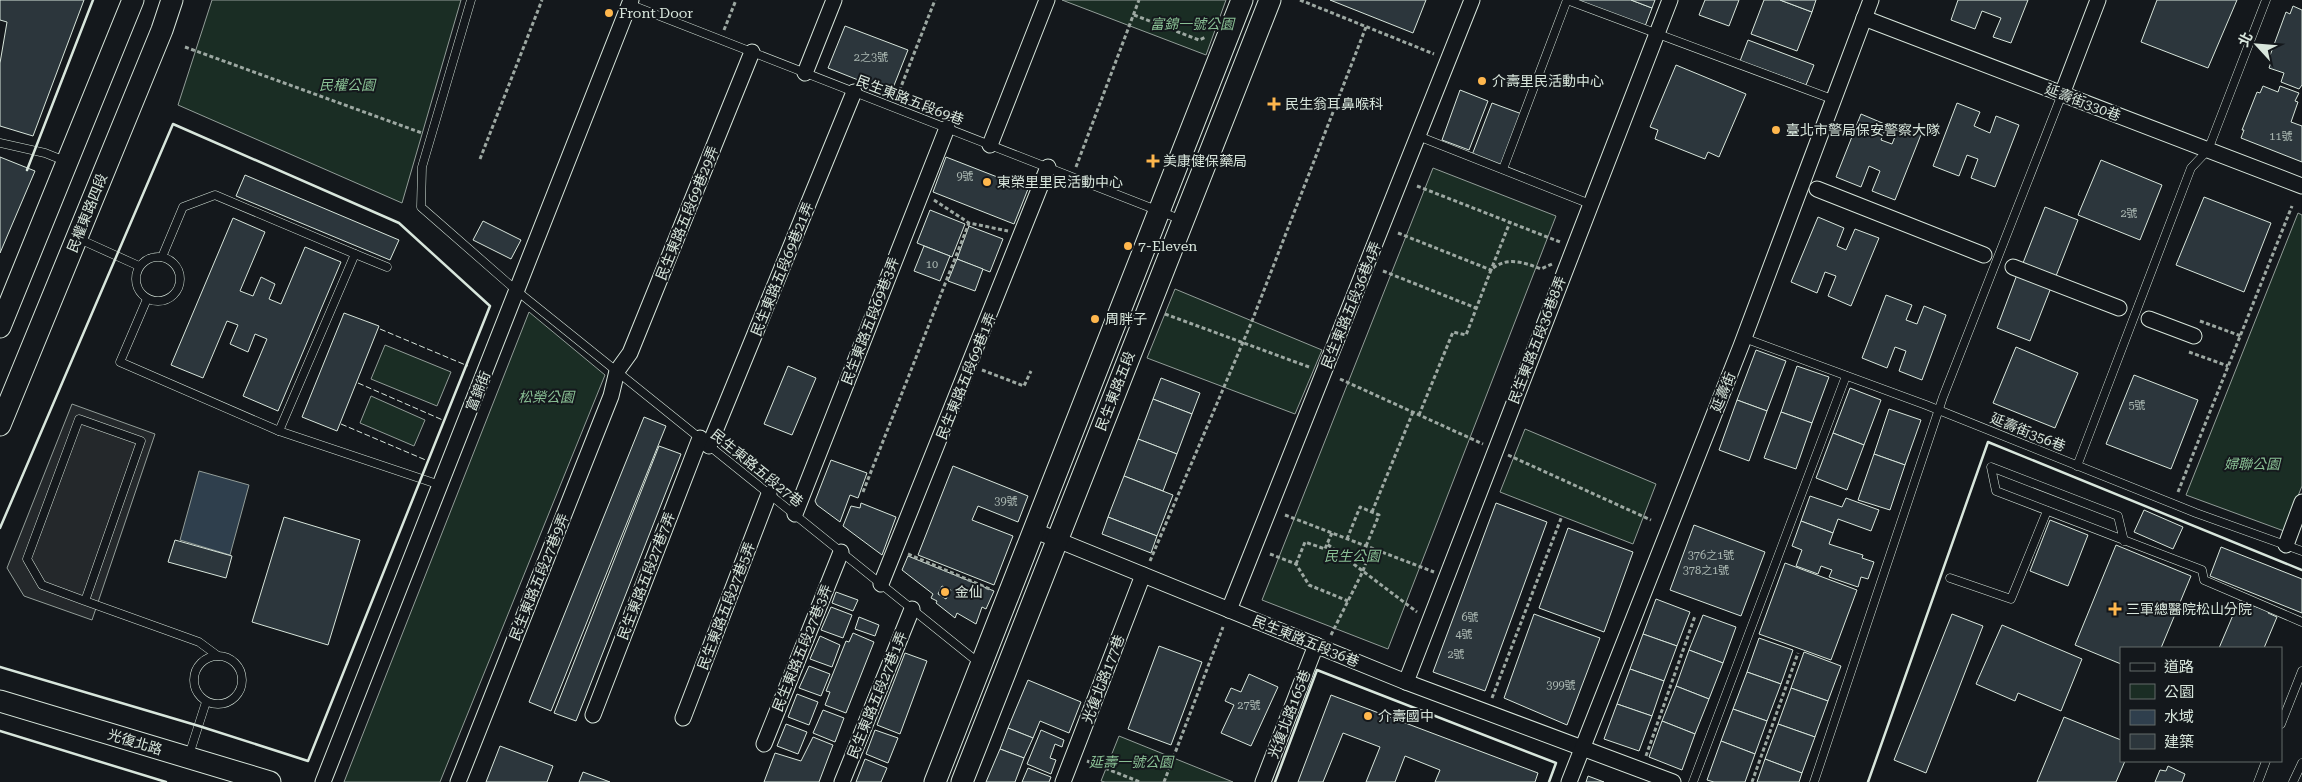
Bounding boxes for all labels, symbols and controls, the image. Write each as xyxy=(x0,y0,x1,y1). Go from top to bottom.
place label: Front Door xyxy=(619,5,693,21)
marker: Front Door xyxy=(603,7,615,19)
park label: 富錦一號公園 xyxy=(1150,16,1236,32)
north arrow xyxy=(2232,20,2282,70)
text: 北 xyxy=(2235,30,2256,49)
house number: 2之3號 xyxy=(854,51,888,64)
street label: 民生東路五段69巷 xyxy=(854,72,966,128)
place label: 介壽里民活動中心 xyxy=(1492,73,1604,89)
marker: 介壽里民活動中心 xyxy=(1476,75,1488,87)
park label: 民權公園 xyxy=(319,77,377,93)
street label: 延壽街330巷 xyxy=(2043,80,2123,124)
place label: 民生翁耳鼻喉科 xyxy=(1285,96,1383,112)
marker: 民生翁耳鼻喉科 xyxy=(1267,97,1281,111)
place label: 臺北市警局保安警察大隊 xyxy=(1786,122,1940,138)
marker: 臺北市警局保安警察大隊 xyxy=(1770,124,1782,136)
house number: 11號 xyxy=(2269,130,2293,143)
street label: 民生東路五段69巷29弄 xyxy=(653,144,721,282)
place label: 美康健保藥局 xyxy=(1163,153,1247,169)
marker: 美康健保藥局 xyxy=(1147,155,1159,167)
house number: 9號 xyxy=(956,170,974,183)
street label: 民權東路四段 xyxy=(64,171,110,255)
place label: 東榮里里民活動中心 xyxy=(997,174,1123,190)
marker: 東榮里里民活動中心 xyxy=(981,176,993,188)
street label: 民生東路五段69巷21弄 xyxy=(748,200,816,338)
house number: 2號 xyxy=(2120,207,2138,220)
place label: 7-Eleven xyxy=(1138,238,1197,254)
street label: 民生東路五段36巷4弄 xyxy=(1318,239,1384,371)
marker: 7-Eleven xyxy=(1122,240,1134,252)
street label: 民生東路五段69巷3弄 xyxy=(838,255,902,387)
house number: 10 xyxy=(926,258,938,271)
street label: 民生東路五段36巷8弄 xyxy=(1505,274,1569,406)
street label: 民生東路五段69巷1弄 xyxy=(933,310,999,442)
place label: 周胖子 xyxy=(1105,311,1147,327)
marker: 周胖子 xyxy=(1089,313,1101,325)
street label: 民生東路五段 xyxy=(1092,349,1138,433)
street label: 富錦街 xyxy=(463,369,493,413)
street label: 延壽街 xyxy=(1708,370,1738,414)
park label: 松榮公園 xyxy=(518,389,576,405)
house number: 5號 xyxy=(2128,399,2146,412)
street label: 延壽街356巷 xyxy=(1988,410,2068,454)
street label: 民生東路五段27巷 xyxy=(708,426,806,510)
park label: 婦聯公園 xyxy=(2224,456,2282,472)
house number: 39號 xyxy=(994,495,1018,508)
street label: 民生東路五段27巷7弄 xyxy=(614,510,678,642)
street label: 民生東路五段27巷9弄 xyxy=(506,511,572,643)
street label: 民生東路五段27巷5弄 xyxy=(694,540,758,672)
park label: 民生公園 xyxy=(1324,548,1382,564)
house number: 376之1號 xyxy=(1688,549,1734,562)
house number: 378之1號 xyxy=(1683,564,1729,577)
street label: 民生東路五段27巷3弄 xyxy=(769,582,835,714)
place label: 金仙 xyxy=(955,584,983,600)
marker: 金仙 xyxy=(939,586,951,598)
place label: 三軍總醫院松山分院 xyxy=(2126,601,2252,617)
marker: 三軍總醫院松山分院 xyxy=(2108,602,2122,616)
house number: 6號 xyxy=(1461,611,1479,624)
street label: 民生東路五段36巷 xyxy=(1250,612,1362,670)
house number: 4號 xyxy=(1455,628,1473,641)
street label: 民生東路五段27巷1弄 xyxy=(844,629,910,761)
street label: 光復北路177巷 xyxy=(1079,632,1127,726)
legend xyxy=(2120,647,2282,762)
house number: 2號 xyxy=(1447,648,1465,661)
text: 道路 xyxy=(2164,658,2194,676)
street label: 光復北路165巷 xyxy=(1265,667,1313,761)
house number: 399號 xyxy=(1546,679,1576,692)
text: 公園 xyxy=(2164,683,2194,701)
house number: 27號 xyxy=(1237,699,1261,712)
place label: 介壽國中 xyxy=(1378,708,1434,724)
text: 水域 xyxy=(2164,708,2194,726)
marker: 介壽國中 xyxy=(1362,710,1374,722)
street label: 光復北路 xyxy=(106,726,164,758)
text: 建築 xyxy=(2164,733,2194,751)
park label: 延壽一號公園 xyxy=(1089,754,1175,770)

